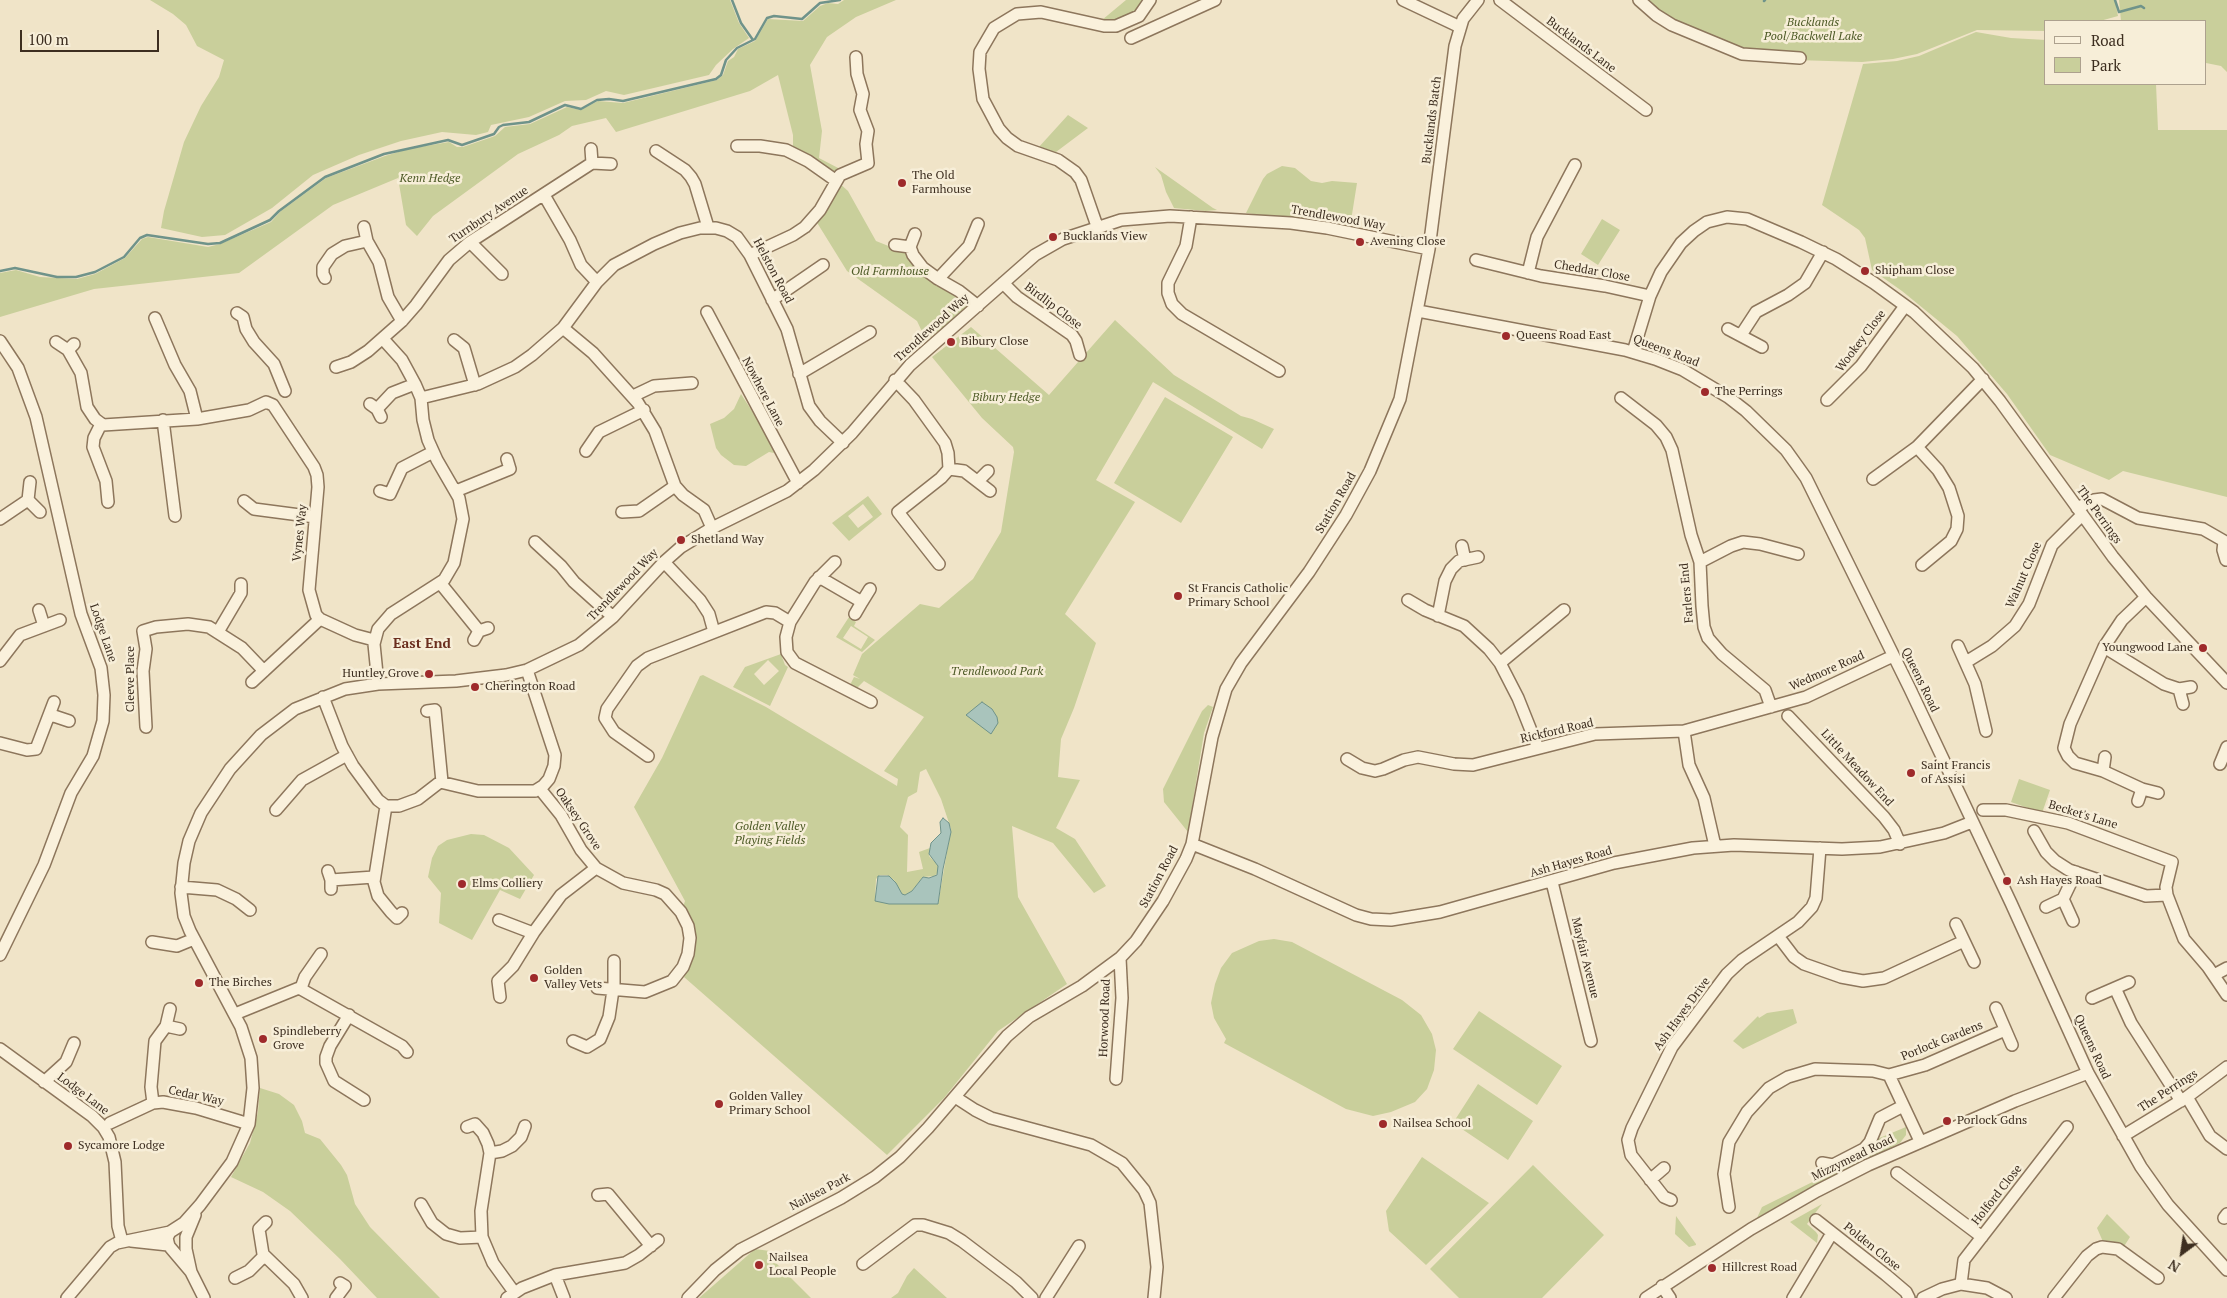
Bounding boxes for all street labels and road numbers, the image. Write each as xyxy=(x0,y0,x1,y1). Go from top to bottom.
street label: Bucklands Lane xyxy=(1543,14,1619,76)
street label: Bucklands Batch xyxy=(1419,75,1445,165)
street label: Turnbury Avenue xyxy=(447,183,531,247)
street label: Trendlewood Way xyxy=(1290,203,1386,233)
street label: Helston Road xyxy=(750,236,796,306)
street label: Cheddar Close xyxy=(1553,257,1631,285)
street label: Birdlip Close xyxy=(1021,280,1085,332)
street label: Trendlewood Way xyxy=(892,291,972,365)
street label: Wookey Close xyxy=(1833,307,1889,375)
street label: Queens Road xyxy=(1631,332,1701,370)
street label: Nowhere Lane xyxy=(739,355,787,429)
street label: Station Road xyxy=(1313,470,1359,536)
street label: The Perrings xyxy=(2073,483,2125,547)
street label: Vynes Way xyxy=(290,504,310,562)
street label: Walnut Close xyxy=(2003,540,2045,610)
street label: Trendlewood Way xyxy=(585,546,661,624)
street label: Farlers End xyxy=(1677,562,1697,624)
street label: Lodge Lane xyxy=(86,602,120,664)
street label: Queens Road xyxy=(1898,645,1942,715)
street label: Cleeve Place xyxy=(124,646,138,712)
street label: Wedmore Road xyxy=(1787,648,1867,694)
street label: Rickford Road xyxy=(1519,716,1595,746)
street label: Little Meadow End xyxy=(1818,727,1896,809)
street label: Oaksey Grove xyxy=(552,785,604,853)
street label: Becket's Lane xyxy=(2047,798,2119,832)
street label: Station Road xyxy=(1137,843,1181,911)
street label: Ash Hayes Road xyxy=(1528,843,1614,881)
street label: Mayfair Avenue xyxy=(1568,916,1602,1000)
street label: Ash Hayes Drive xyxy=(1651,975,1713,1053)
street label: Horwood Road xyxy=(1096,979,1114,1057)
street label: Queens Road xyxy=(2071,1012,2113,1082)
street label: Porlock Gardens xyxy=(1899,1018,1985,1064)
street label: The Perrings xyxy=(2136,1067,2200,1115)
street label: Lodge Lane xyxy=(54,1070,112,1118)
street label: Cedar Way xyxy=(167,1083,225,1109)
street label: Mizzymead Road xyxy=(1809,1132,1897,1184)
street label: Holford Close xyxy=(1969,1162,2025,1228)
street label: Nailsea Park xyxy=(787,1170,853,1214)
street label: Polden Close xyxy=(1841,1220,1903,1274)

